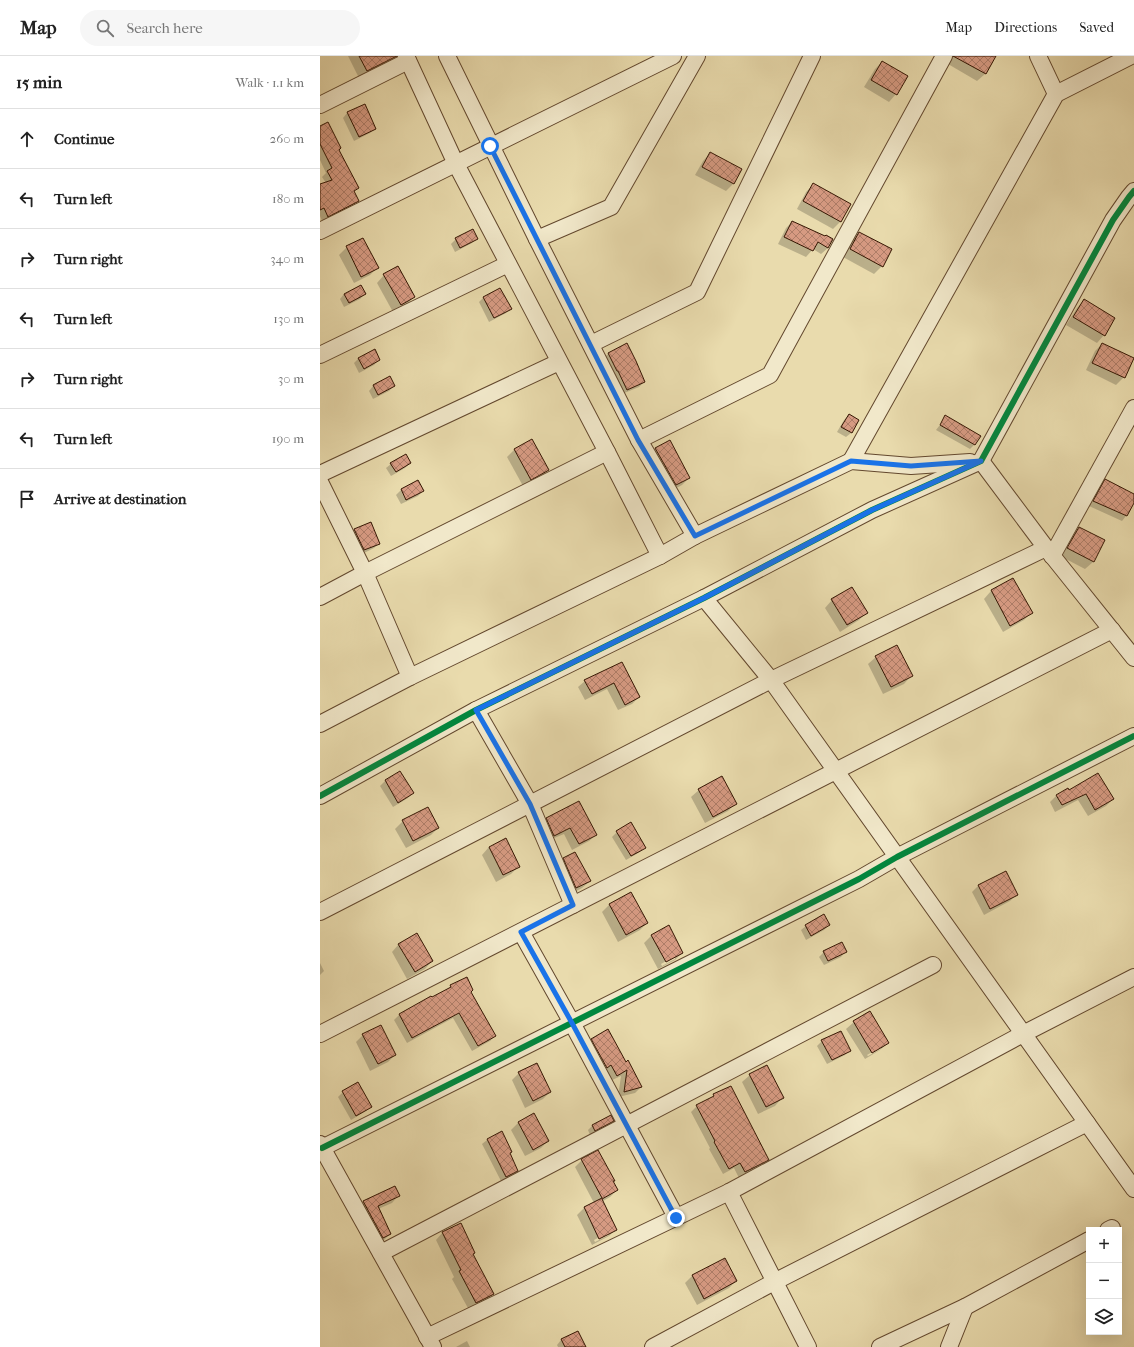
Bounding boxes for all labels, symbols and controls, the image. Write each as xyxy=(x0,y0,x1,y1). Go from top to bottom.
search box xyxy=(80,10,360,46)
text: Map xyxy=(20,17,56,39)
icon: search xyxy=(94,17,116,39)
text: Search here xyxy=(126,19,203,37)
text: Map xyxy=(945,19,972,36)
text: Directions xyxy=(994,19,1057,36)
text: Saved xyxy=(1079,19,1114,36)
text: 15 min xyxy=(16,72,62,92)
text: Walk · 1.1 km xyxy=(236,75,304,90)
icon: ahead xyxy=(16,128,38,150)
text: Continue xyxy=(54,130,114,148)
text: 260 m xyxy=(270,131,304,146)
route start xyxy=(481,137,499,155)
icon: left xyxy=(16,188,38,210)
text: Turn left xyxy=(54,190,112,208)
text: 180 m xyxy=(272,191,304,206)
icon: right xyxy=(16,248,38,270)
text: Turn right xyxy=(54,250,123,268)
text: 340 m xyxy=(270,251,304,266)
icon: left xyxy=(16,308,38,330)
text: Turn left xyxy=(54,310,112,328)
text: 130 m xyxy=(273,311,304,326)
icon: right xyxy=(16,368,38,390)
text: Turn right xyxy=(54,370,123,388)
text: 30 m xyxy=(278,371,304,386)
icon: left xyxy=(16,428,38,450)
text: Turn left xyxy=(54,430,112,448)
text: 190 m xyxy=(272,431,304,446)
icon: arrive xyxy=(16,488,38,510)
text: Arrive at destination xyxy=(54,490,186,508)
route end xyxy=(667,1209,685,1227)
map controls xyxy=(1086,1227,1122,1335)
button: + xyxy=(1086,1227,1122,1263)
button: − xyxy=(1086,1263,1122,1299)
button: layers xyxy=(1086,1299,1122,1335)

